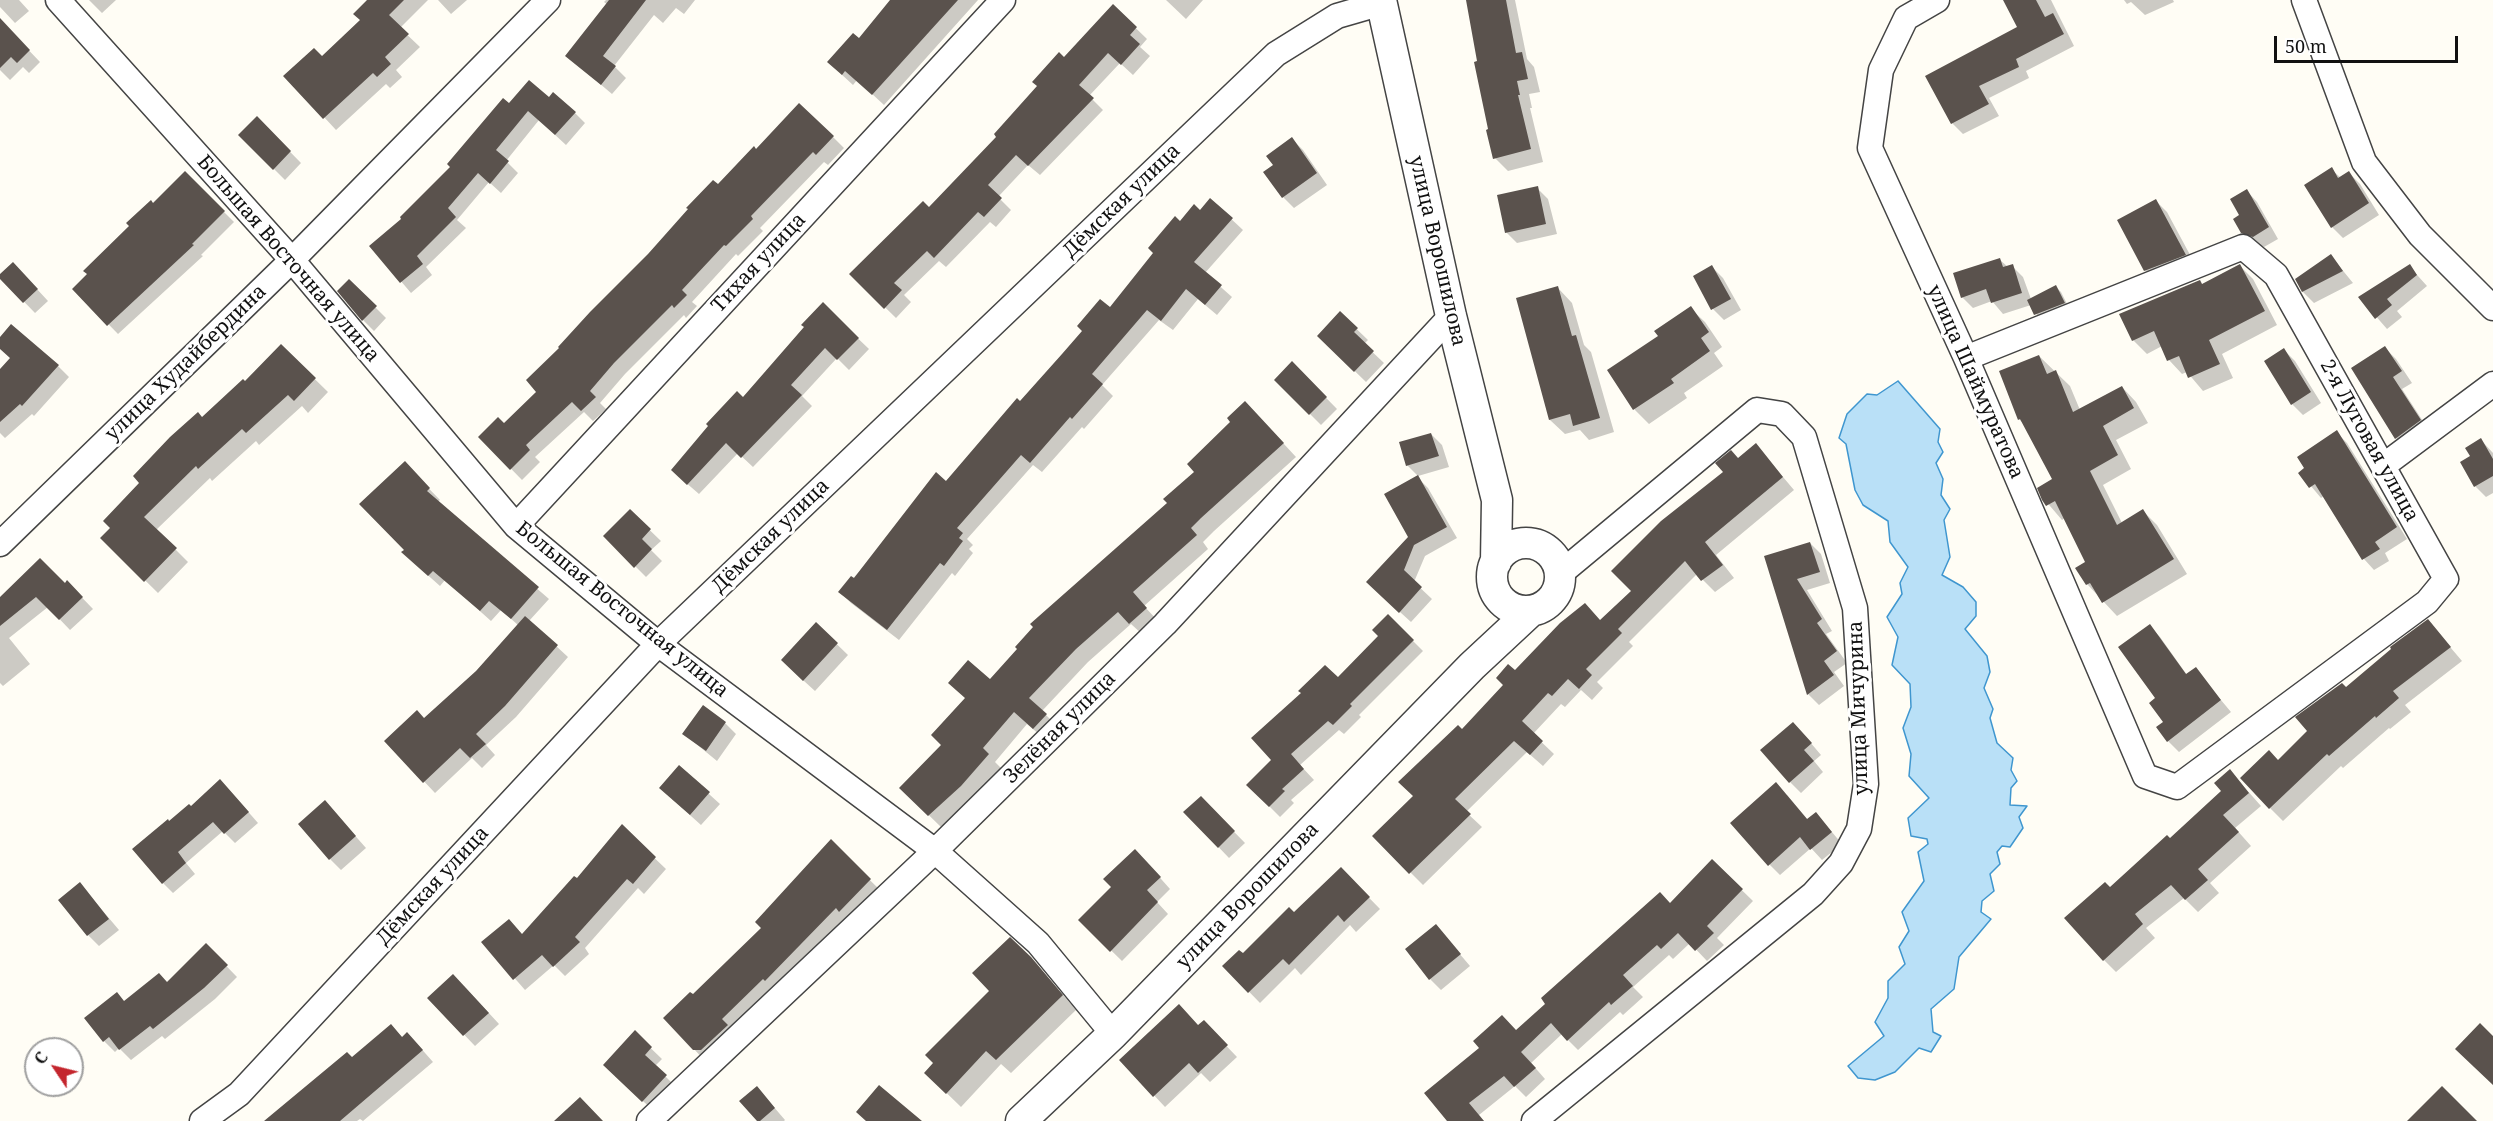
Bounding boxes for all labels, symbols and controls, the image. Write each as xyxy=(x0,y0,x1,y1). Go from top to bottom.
scale bar xyxy=(2277,24,2462,62)
text: 50 m xyxy=(2285,34,2327,58)
street label: Дёмская улица xyxy=(1058,139,1186,263)
street label: Большая Восточная улица xyxy=(192,151,384,367)
street label: улица Ворошилова xyxy=(1403,154,1471,348)
street label: Тихая улица xyxy=(707,208,811,318)
street label: улица Худайбердина xyxy=(100,280,272,446)
street label: улица Шаймуратова xyxy=(1921,281,2029,483)
street label: 2-я Луговая улица xyxy=(2314,356,2424,526)
street label: Дёмская улица xyxy=(707,474,835,598)
street label: Большая Восточная улица xyxy=(511,517,733,703)
street label: улица Мичурина xyxy=(1844,620,1874,796)
street label: Зелёная улица xyxy=(999,667,1121,789)
street label: улица Ворошилова xyxy=(1172,818,1324,974)
street label: Дёмская улица xyxy=(372,822,494,950)
north arrow xyxy=(24,1037,84,1097)
text: С xyxy=(29,1047,53,1068)

